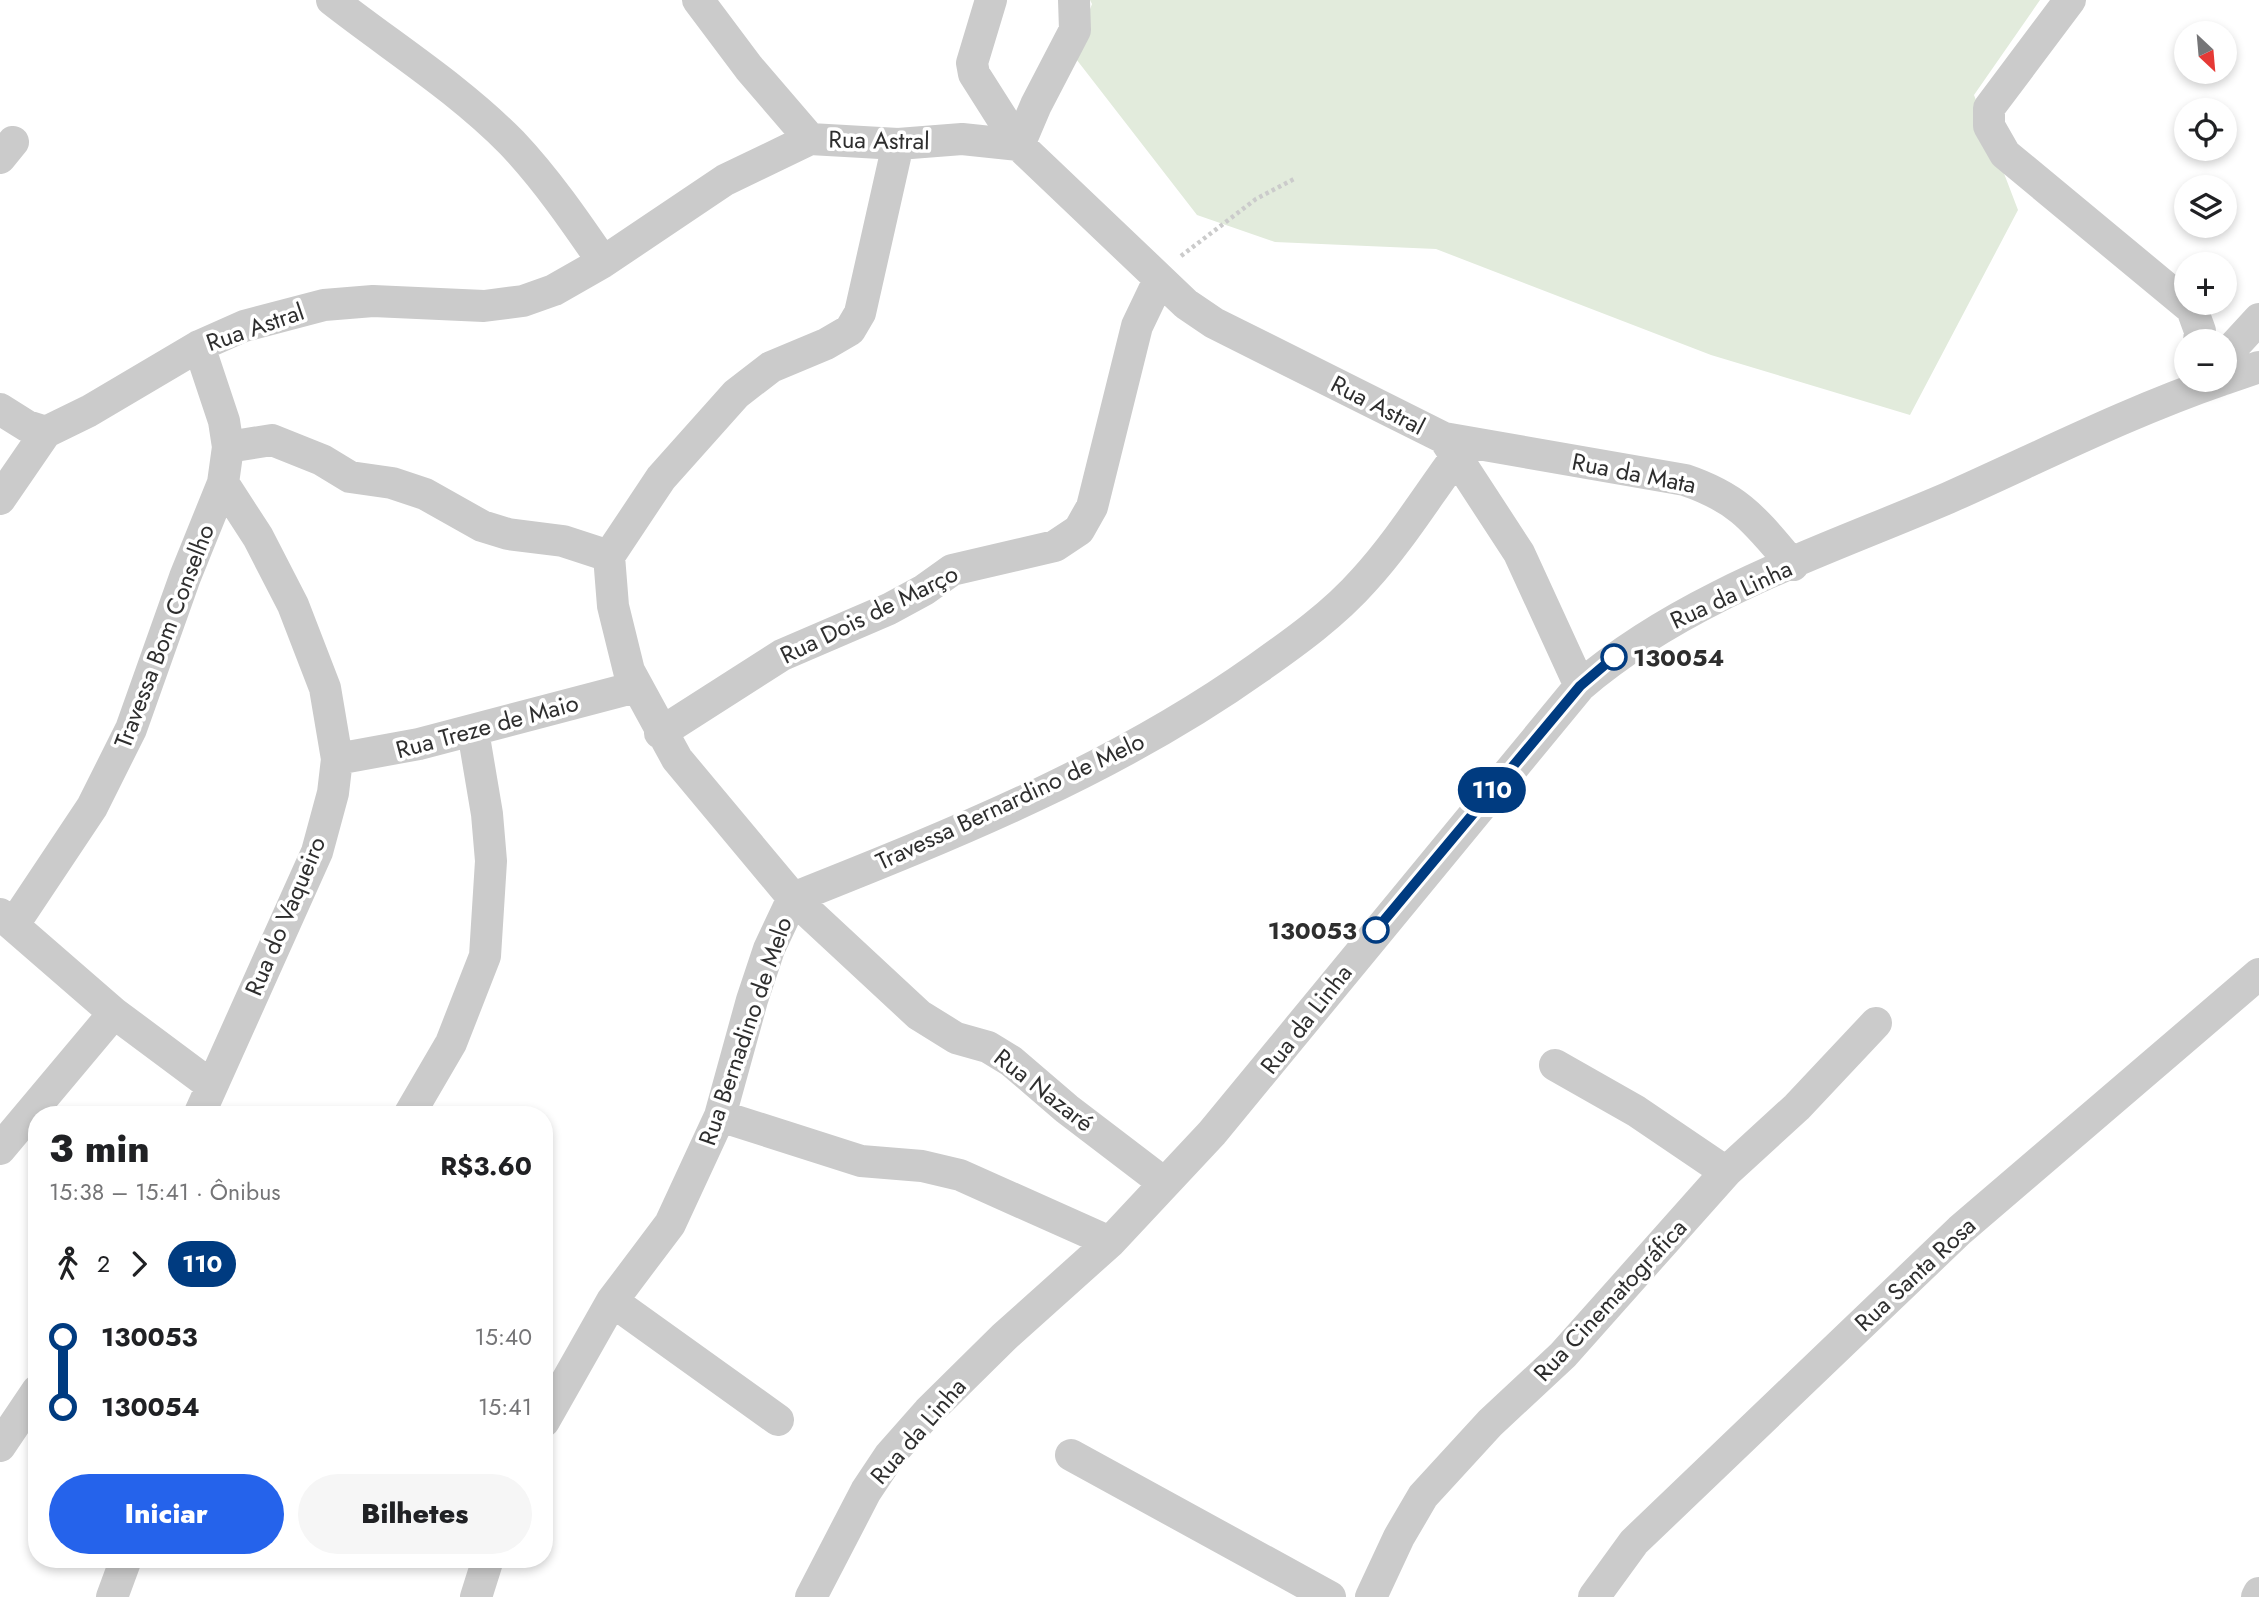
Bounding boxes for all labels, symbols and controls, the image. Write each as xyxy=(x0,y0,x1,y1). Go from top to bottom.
north arrow xyxy=(2174,21,2236,84)
map controls xyxy=(2174,21,2237,392)
button: locate xyxy=(2174,98,2237,161)
street label: Rua Astral xyxy=(828,122,930,158)
button: layers xyxy=(2174,175,2237,238)
button: + xyxy=(2174,252,2237,315)
street label: Rua Astral xyxy=(201,294,309,360)
button: − xyxy=(2174,329,2237,392)
street label: Rua Astral xyxy=(1325,366,1431,444)
street label: Rua da Mata xyxy=(1569,444,1699,502)
street label: Travessa Bom Conselho xyxy=(105,519,223,753)
street label: Rua da Linha xyxy=(1664,550,1798,638)
street label: Rua Dois de Março xyxy=(774,556,964,672)
place label: 130054 xyxy=(1633,640,1724,675)
marker: 130054 xyxy=(1601,644,1627,670)
street label: Rua Treze de Maio xyxy=(392,685,582,767)
street label: Travessa Bernardino de Melo xyxy=(870,723,1150,879)
line badge: 110 xyxy=(1452,767,1532,813)
text: 110 xyxy=(1472,772,1512,807)
street label: Rua do Vaqueiro xyxy=(236,831,334,1001)
street label: Rua Bernadino de Melo xyxy=(689,912,801,1150)
place label: 130053 xyxy=(1268,913,1357,948)
marker: 130053 xyxy=(1363,917,1389,943)
street label: Rua da Linha xyxy=(1252,957,1360,1081)
street label: Rua Nazaré xyxy=(987,1040,1101,1140)
text: 3 min xyxy=(49,1121,150,1176)
text: R$3.60 xyxy=(440,1147,532,1185)
text: 15:38 – 15:41 · Ônibus xyxy=(49,1175,281,1209)
street label: Rua Santa Rosa xyxy=(1847,1209,1983,1339)
street label: Rua Cinematográfica xyxy=(1525,1211,1695,1389)
icon: walk xyxy=(49,1245,87,1283)
icon: forward xyxy=(120,1245,158,1283)
text: 110 xyxy=(182,1246,222,1281)
text: 2 xyxy=(97,1247,110,1281)
text: 130053 xyxy=(101,1318,198,1356)
text: 15:40 xyxy=(475,1320,532,1354)
street label: Rua da Linha xyxy=(862,1370,974,1492)
text: 130054 xyxy=(101,1388,200,1426)
text: 15:41 xyxy=(478,1390,532,1424)
button: Iniciar xyxy=(49,1474,284,1554)
button: Bilhetes xyxy=(298,1474,532,1554)

